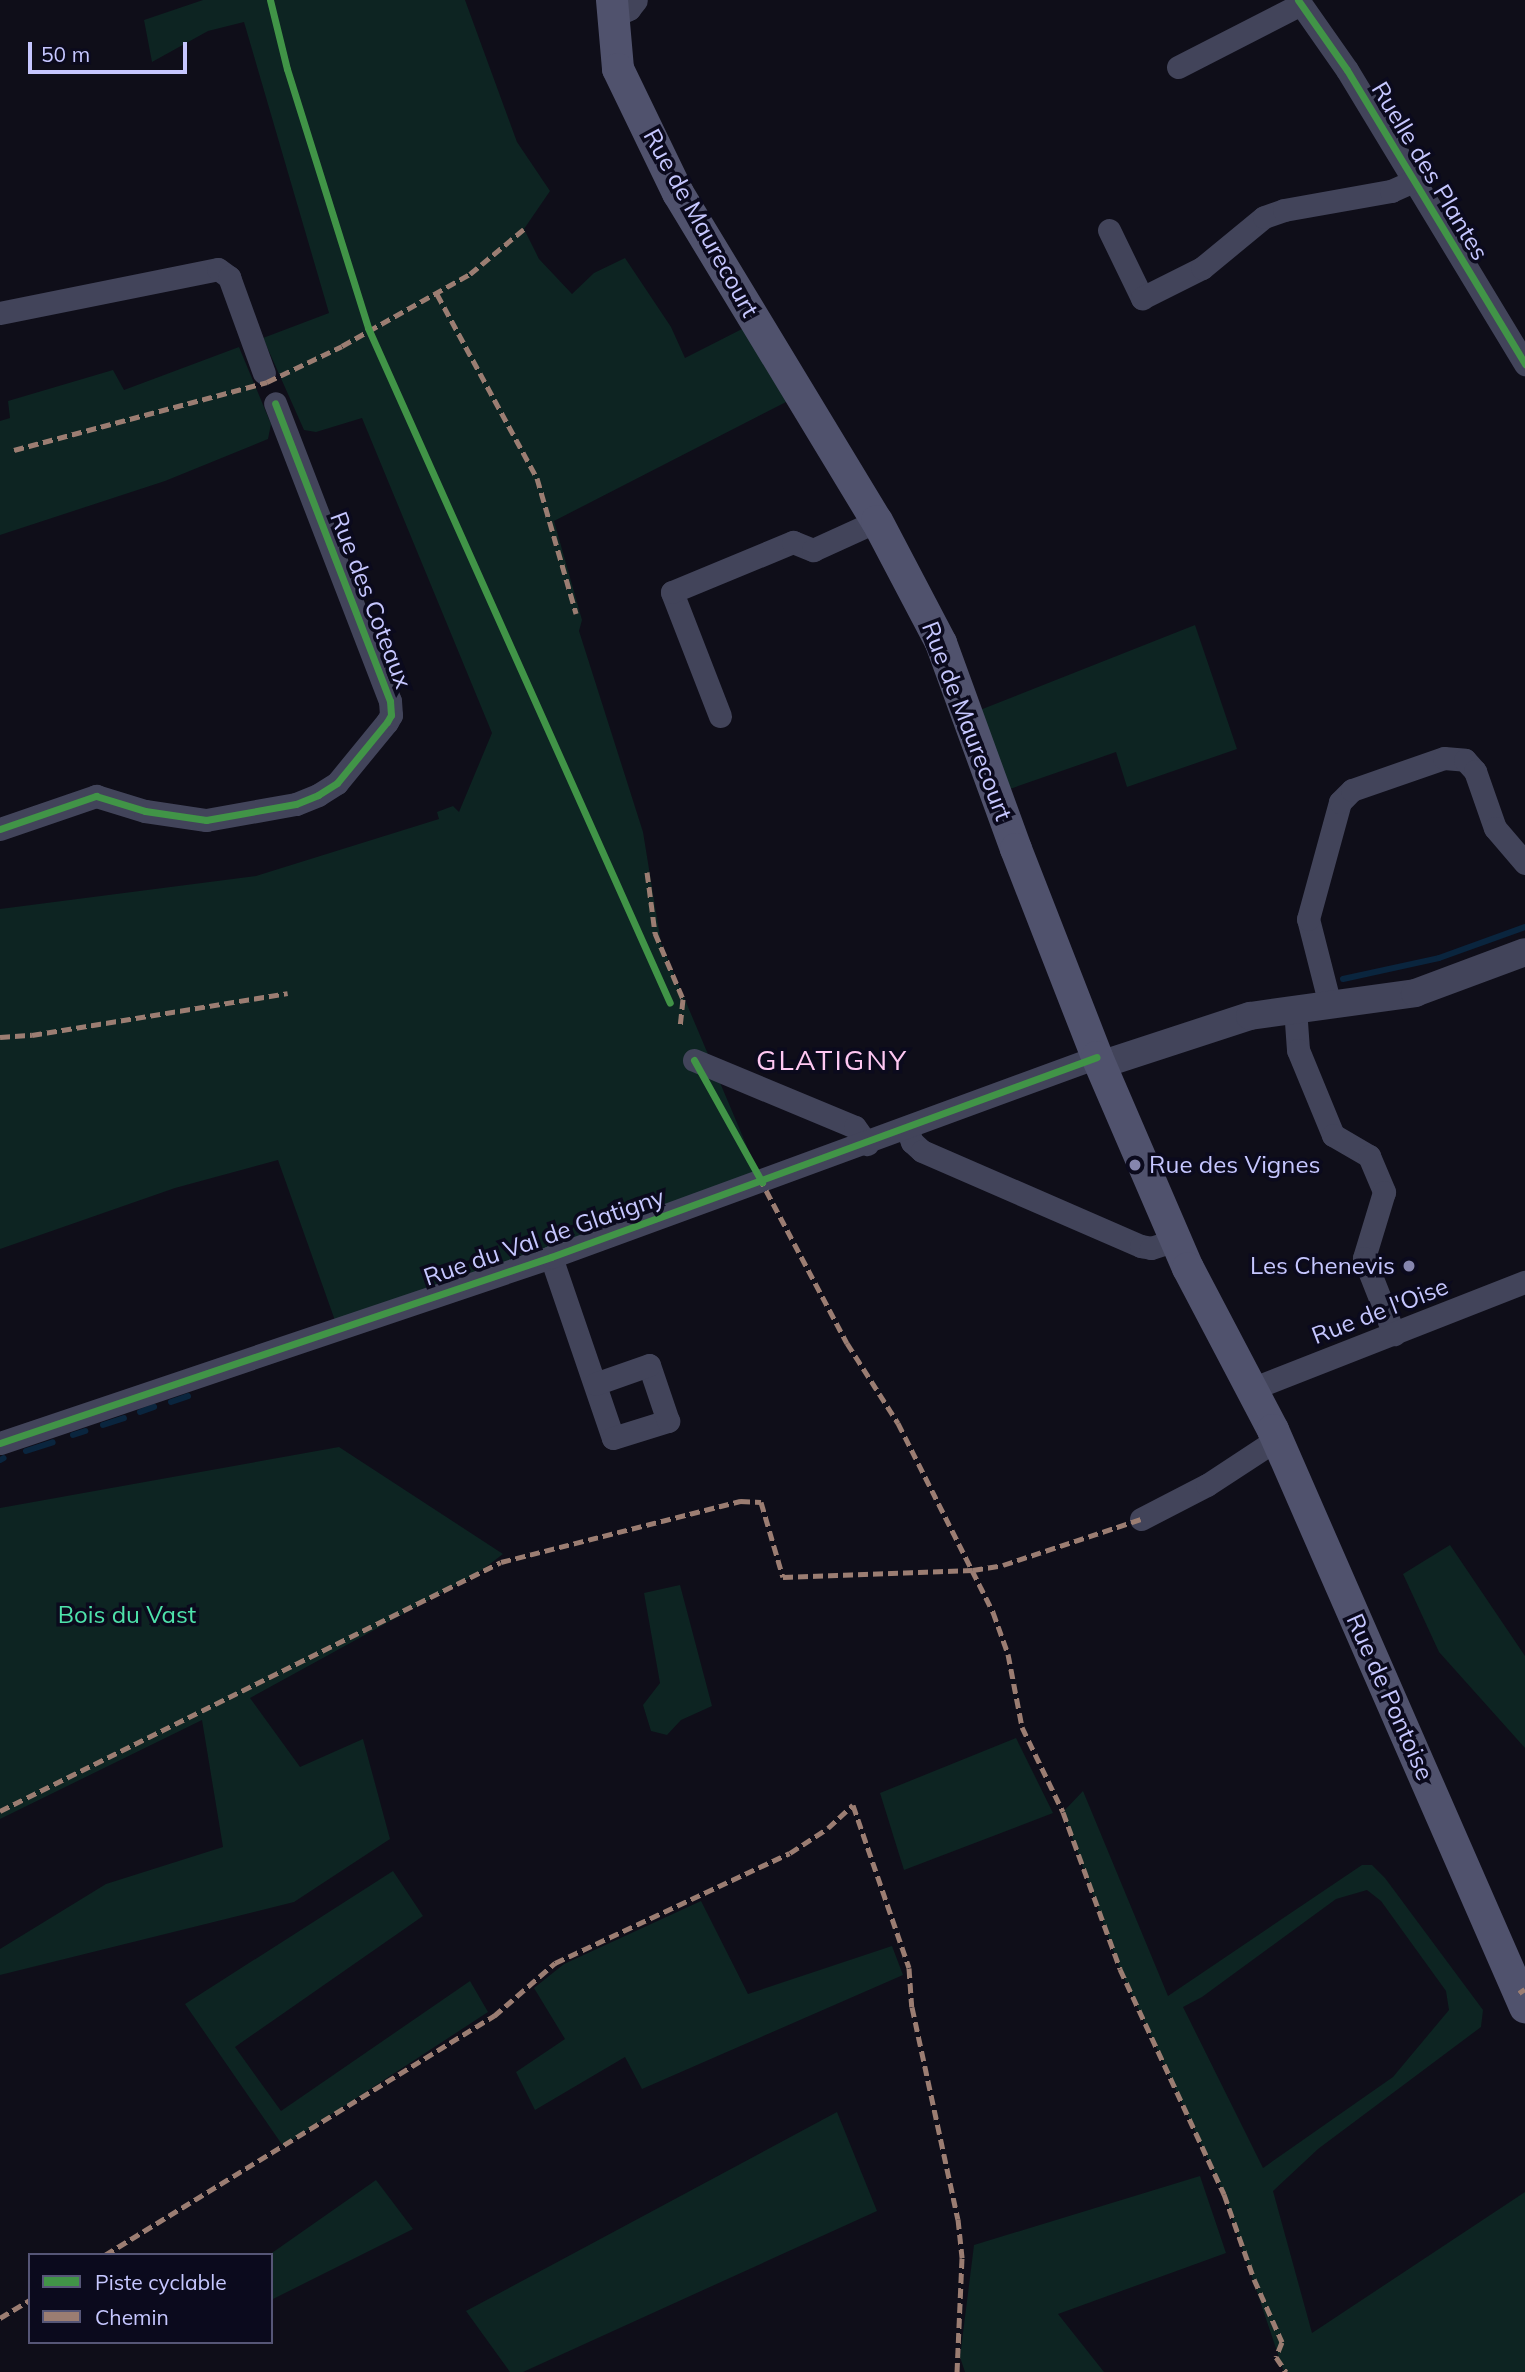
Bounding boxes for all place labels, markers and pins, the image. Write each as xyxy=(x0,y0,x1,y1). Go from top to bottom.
place label: Rue des Vignes xyxy=(1149,1151,1320,1179)
marker: Rue des Vignes xyxy=(1127,1157,1143,1173)
place label: Les Chenevis xyxy=(1250,1252,1395,1280)
marker: Les Chenevis xyxy=(1401,1258,1417,1274)

